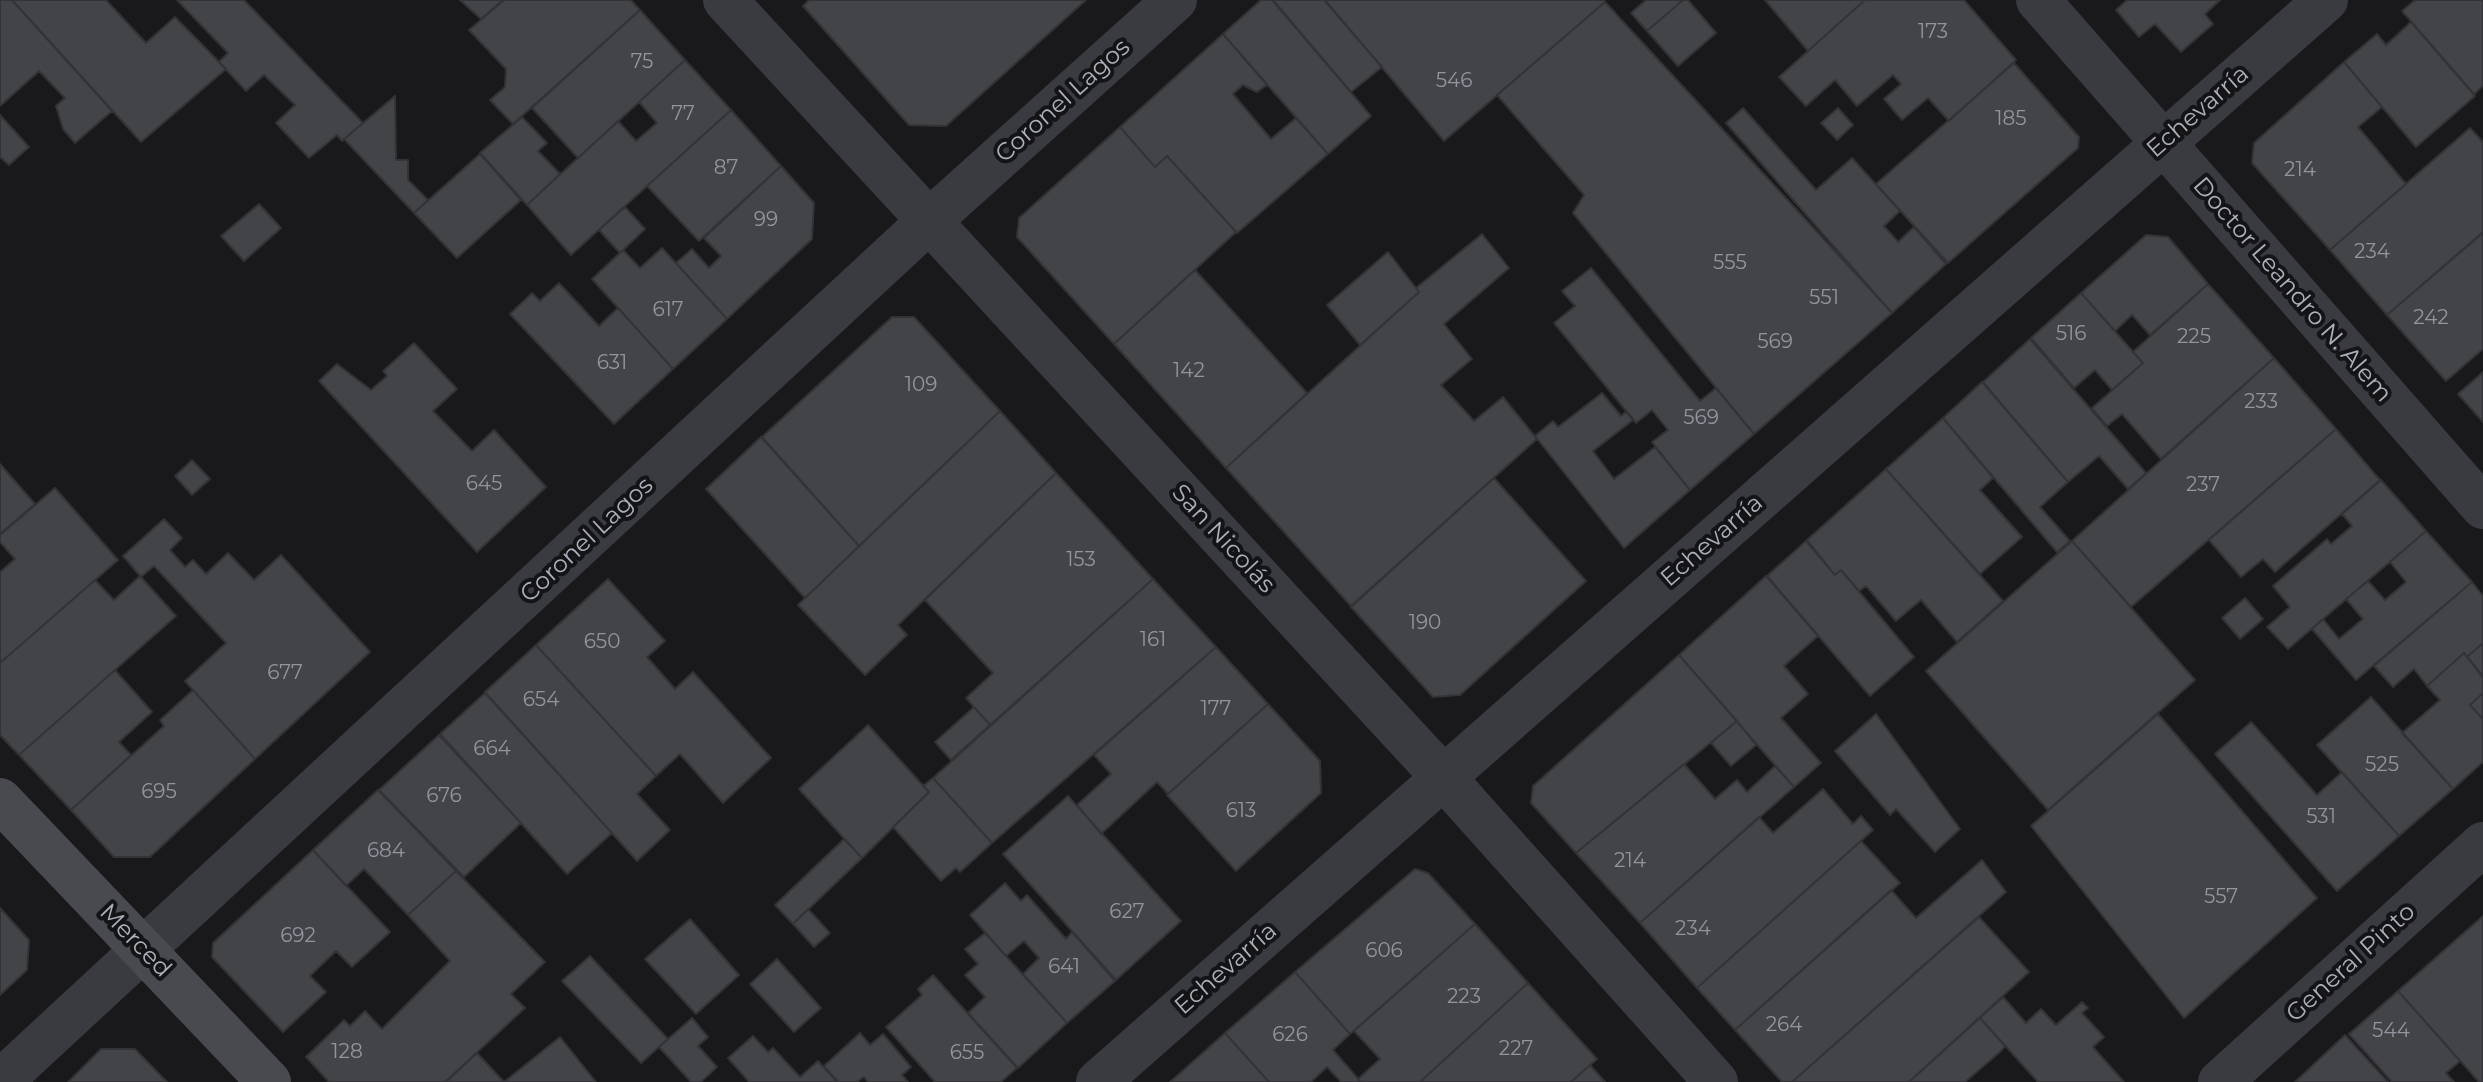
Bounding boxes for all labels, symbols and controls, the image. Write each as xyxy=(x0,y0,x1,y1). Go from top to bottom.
house number: 173 xyxy=(1918,20,1948,44)
street label: Coronel Lagos xyxy=(990,33,1136,169)
house number: 75 xyxy=(631,50,653,74)
street label: Echevarría xyxy=(2141,60,2255,164)
house number: 546 xyxy=(1436,69,1472,93)
house number: 77 xyxy=(671,102,695,126)
house number: 185 xyxy=(1995,107,2027,131)
house number: 87 xyxy=(714,156,738,180)
house number: 214 xyxy=(2284,158,2316,182)
street label: Doctor Leandro N. Alem xyxy=(2186,172,2398,408)
house number: 99 xyxy=(754,208,778,232)
house number: 234 xyxy=(2354,240,2390,264)
house number: 555 xyxy=(1713,251,1747,275)
house number: 551 xyxy=(1809,286,1839,310)
house number: 617 xyxy=(652,298,684,322)
house number: 242 xyxy=(2413,306,2449,330)
house number: 516 xyxy=(2056,322,2086,346)
house number: 225 xyxy=(2177,325,2211,349)
house number: 569 xyxy=(1757,330,1793,354)
house number: 631 xyxy=(597,351,627,375)
house number: 142 xyxy=(1173,359,1205,383)
house number: 109 xyxy=(905,373,937,397)
house number: 233 xyxy=(2244,390,2278,414)
house number: 569 xyxy=(1683,406,1719,430)
street label: Coronel Lagos xyxy=(515,471,659,609)
house number: 645 xyxy=(466,472,502,496)
house number: 237 xyxy=(2186,473,2220,497)
street label: San Nicolás xyxy=(1165,479,1281,599)
street label: Echevarría xyxy=(1655,489,1769,593)
house number: 153 xyxy=(1066,548,1096,572)
house number: 190 xyxy=(1409,611,1441,635)
house number: 161 xyxy=(1140,628,1166,652)
house number: 650 xyxy=(584,630,620,654)
house number: 677 xyxy=(267,661,303,685)
house number: 654 xyxy=(523,688,559,712)
house number: 177 xyxy=(1201,697,1231,721)
house number: 664 xyxy=(473,737,511,761)
house number: 525 xyxy=(2365,753,2399,777)
house number: 695 xyxy=(141,780,177,804)
house number: 676 xyxy=(426,784,462,808)
house number: 613 xyxy=(1226,799,1256,823)
house number: 531 xyxy=(2306,805,2336,829)
house number: 684 xyxy=(367,839,405,863)
house number: 214 xyxy=(1614,849,1646,873)
house number: 557 xyxy=(2204,885,2238,909)
street label: Merced xyxy=(93,898,177,984)
street label: General Pinto xyxy=(2281,898,2421,1028)
house number: 627 xyxy=(1109,900,1145,924)
street label: Echevarría xyxy=(1169,917,1283,1021)
house number: 234 xyxy=(1675,917,1711,941)
house number: 692 xyxy=(280,924,316,948)
house number: 606 xyxy=(1365,939,1403,963)
house number: 641 xyxy=(1048,955,1080,979)
house number: 223 xyxy=(1447,985,1481,1009)
house number: 264 xyxy=(1766,1013,1802,1037)
house number: 544 xyxy=(2372,1019,2410,1043)
house number: 626 xyxy=(1272,1023,1308,1047)
house number: 227 xyxy=(1499,1037,1533,1061)
house number: 128 xyxy=(331,1040,363,1064)
house number: 655 xyxy=(950,1041,984,1065)

